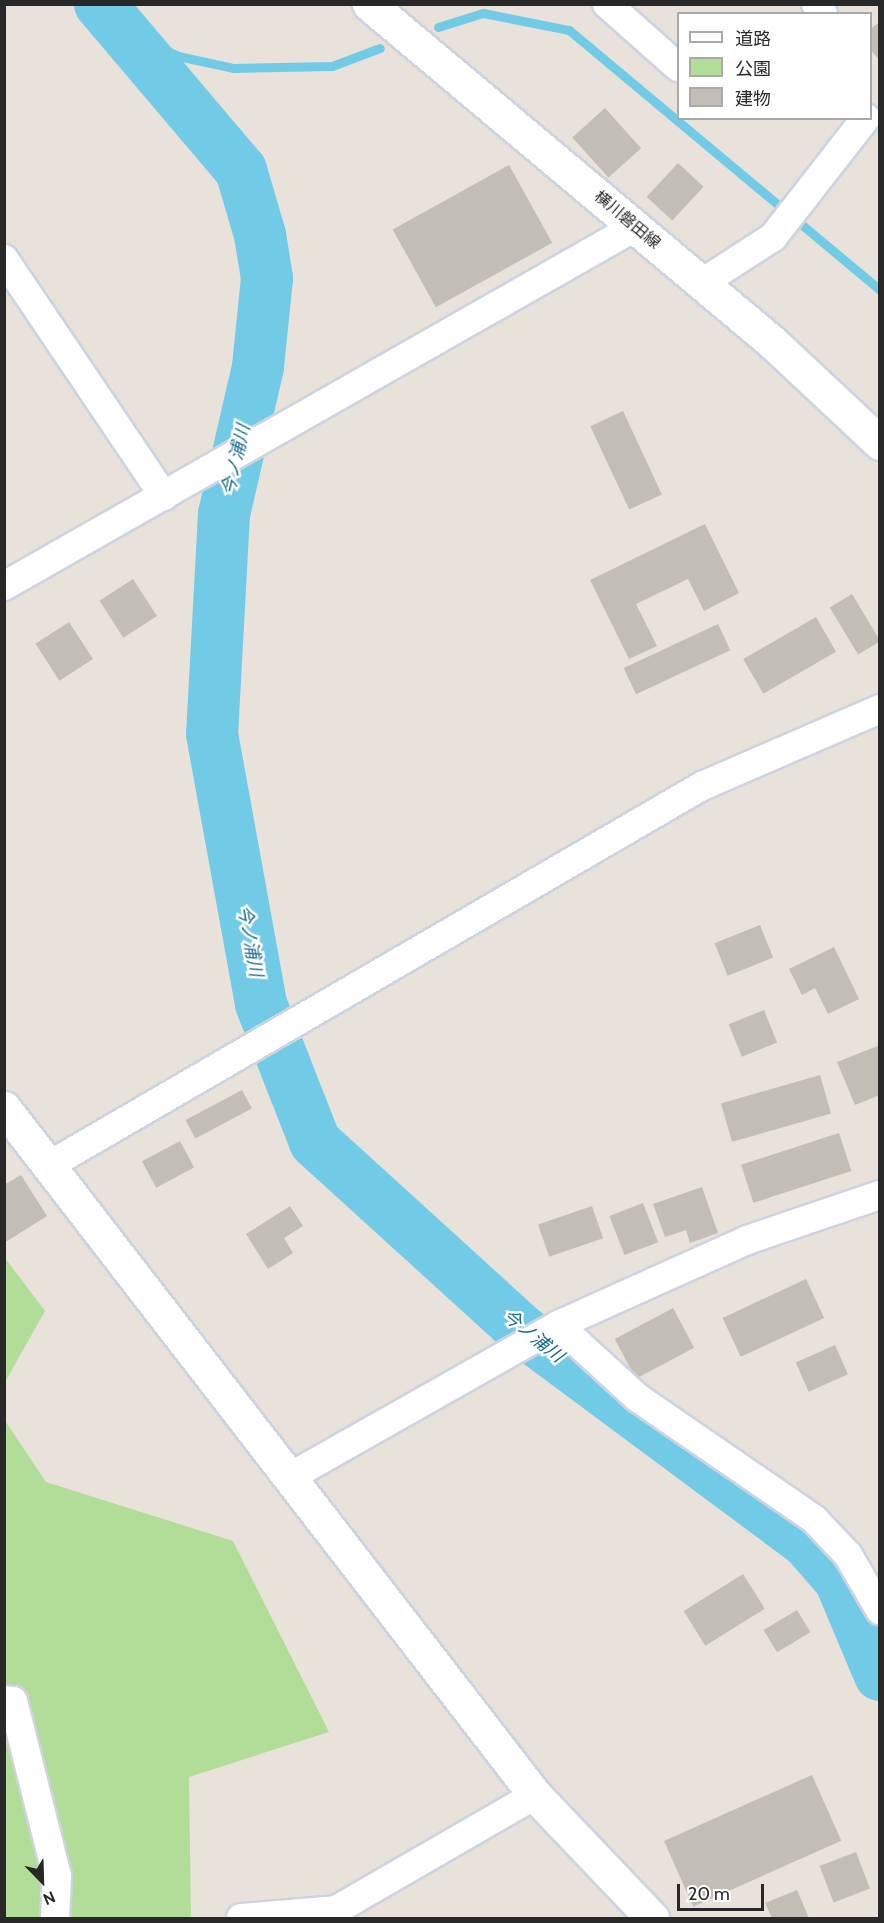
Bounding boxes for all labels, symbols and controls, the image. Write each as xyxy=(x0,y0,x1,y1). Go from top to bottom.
legend xyxy=(677,12,872,120)
text: 道路 xyxy=(735,28,771,50)
text: 公園 xyxy=(735,58,771,80)
text: 建物 xyxy=(735,88,771,110)
street label: 横川磐田線 xyxy=(590,187,664,253)
water label: 今ノ浦川 xyxy=(217,422,255,498)
water label: 今ノ浦川 xyxy=(233,904,267,978)
water label: 今ノ浦川 xyxy=(498,1305,568,1367)
north arrow xyxy=(12,1851,72,1911)
scale bar xyxy=(680,1872,767,1910)
text: 20 m xyxy=(688,1883,730,1905)
text: N xyxy=(40,1887,58,1909)

